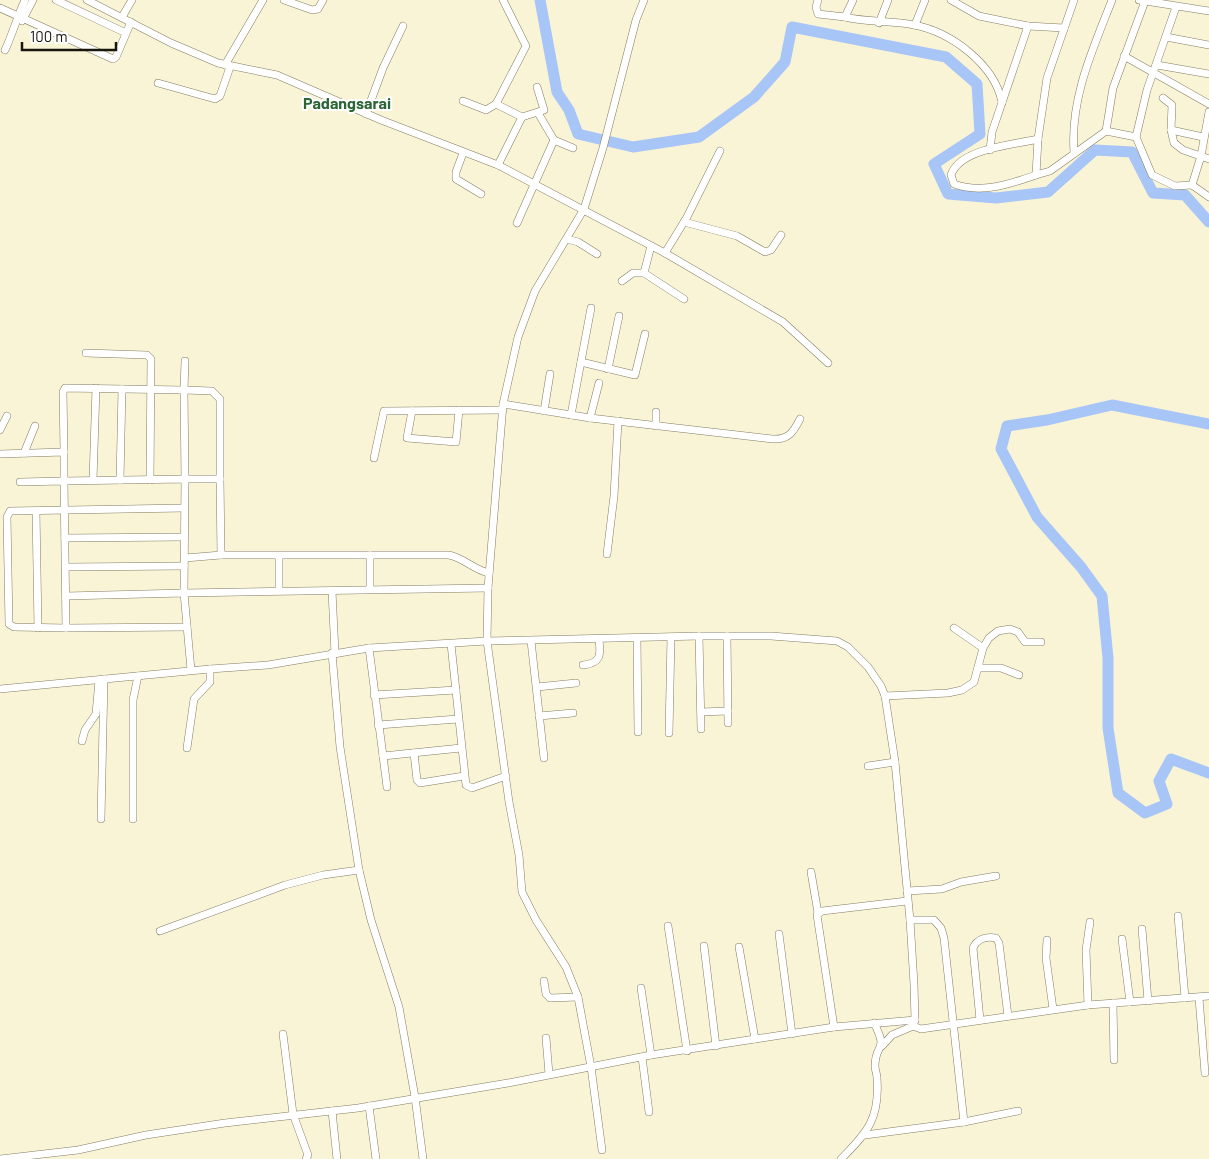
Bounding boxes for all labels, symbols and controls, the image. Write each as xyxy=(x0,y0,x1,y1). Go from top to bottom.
scale bar xyxy=(22,20,116,52)
text: 100 m xyxy=(30,27,68,45)
district label: Padangsarai xyxy=(303,93,391,112)

